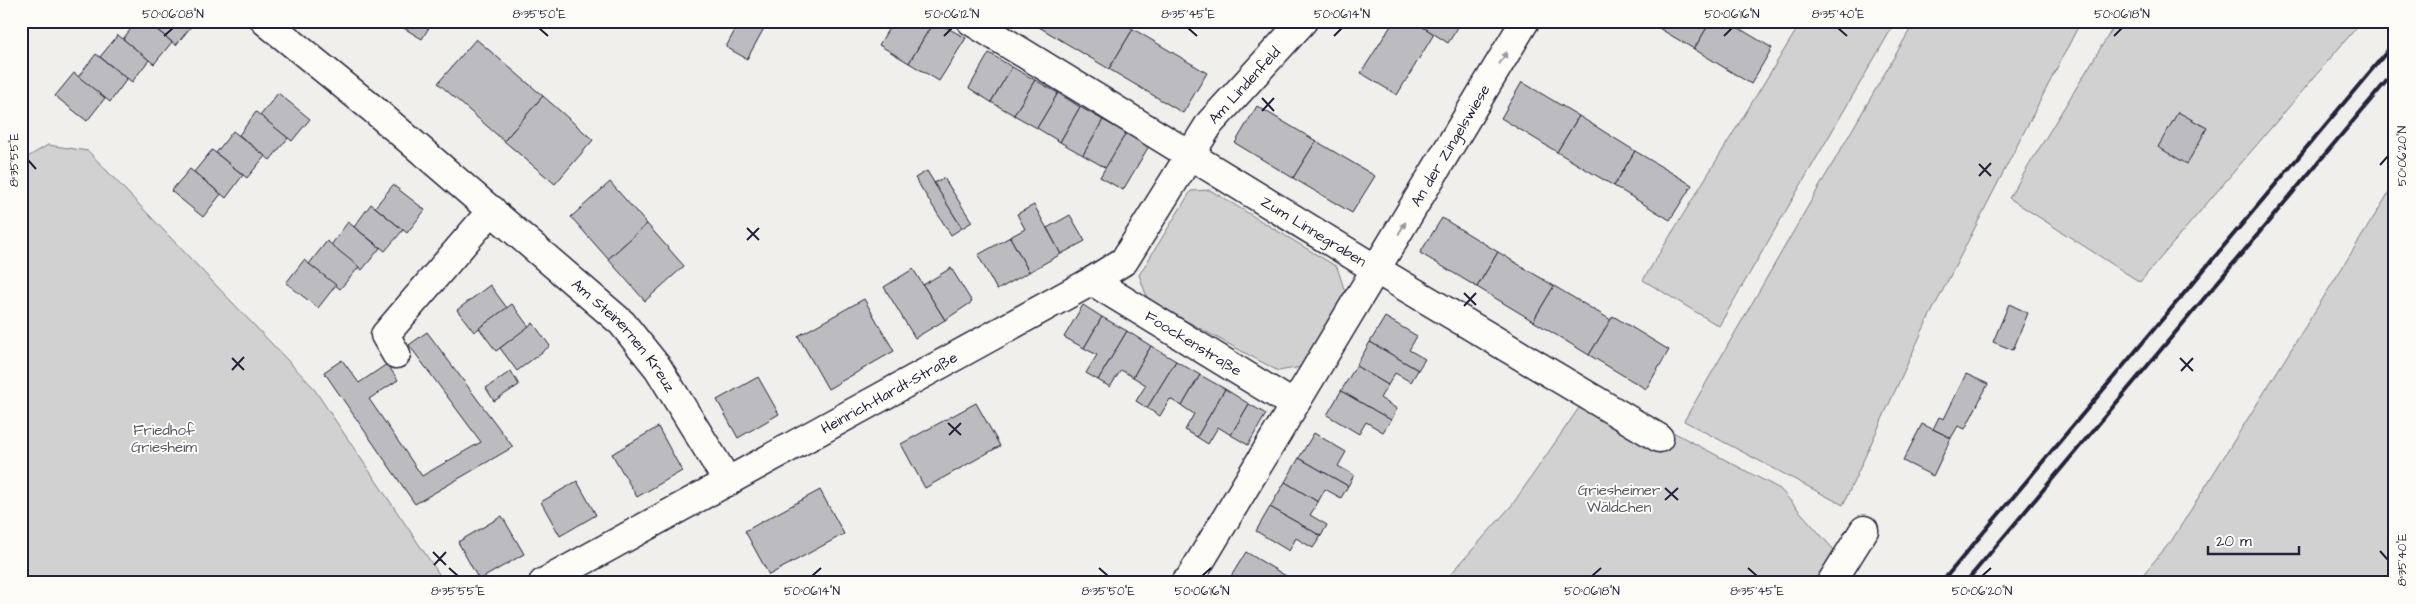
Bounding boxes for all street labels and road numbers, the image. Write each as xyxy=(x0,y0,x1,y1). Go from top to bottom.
street label: Am Lindenfeld xyxy=(1204,42,1285,129)
street label: An der Zingelswiese xyxy=(1405,81,1495,210)
street label: Zum Linnegraben xyxy=(1257,191,1371,272)
street label: Am Steinernen Kreuz xyxy=(567,274,681,396)
street label: Foockenstraße xyxy=(1141,306,1246,381)
street label: Heinrich-Hardt-Straße xyxy=(817,347,961,439)

